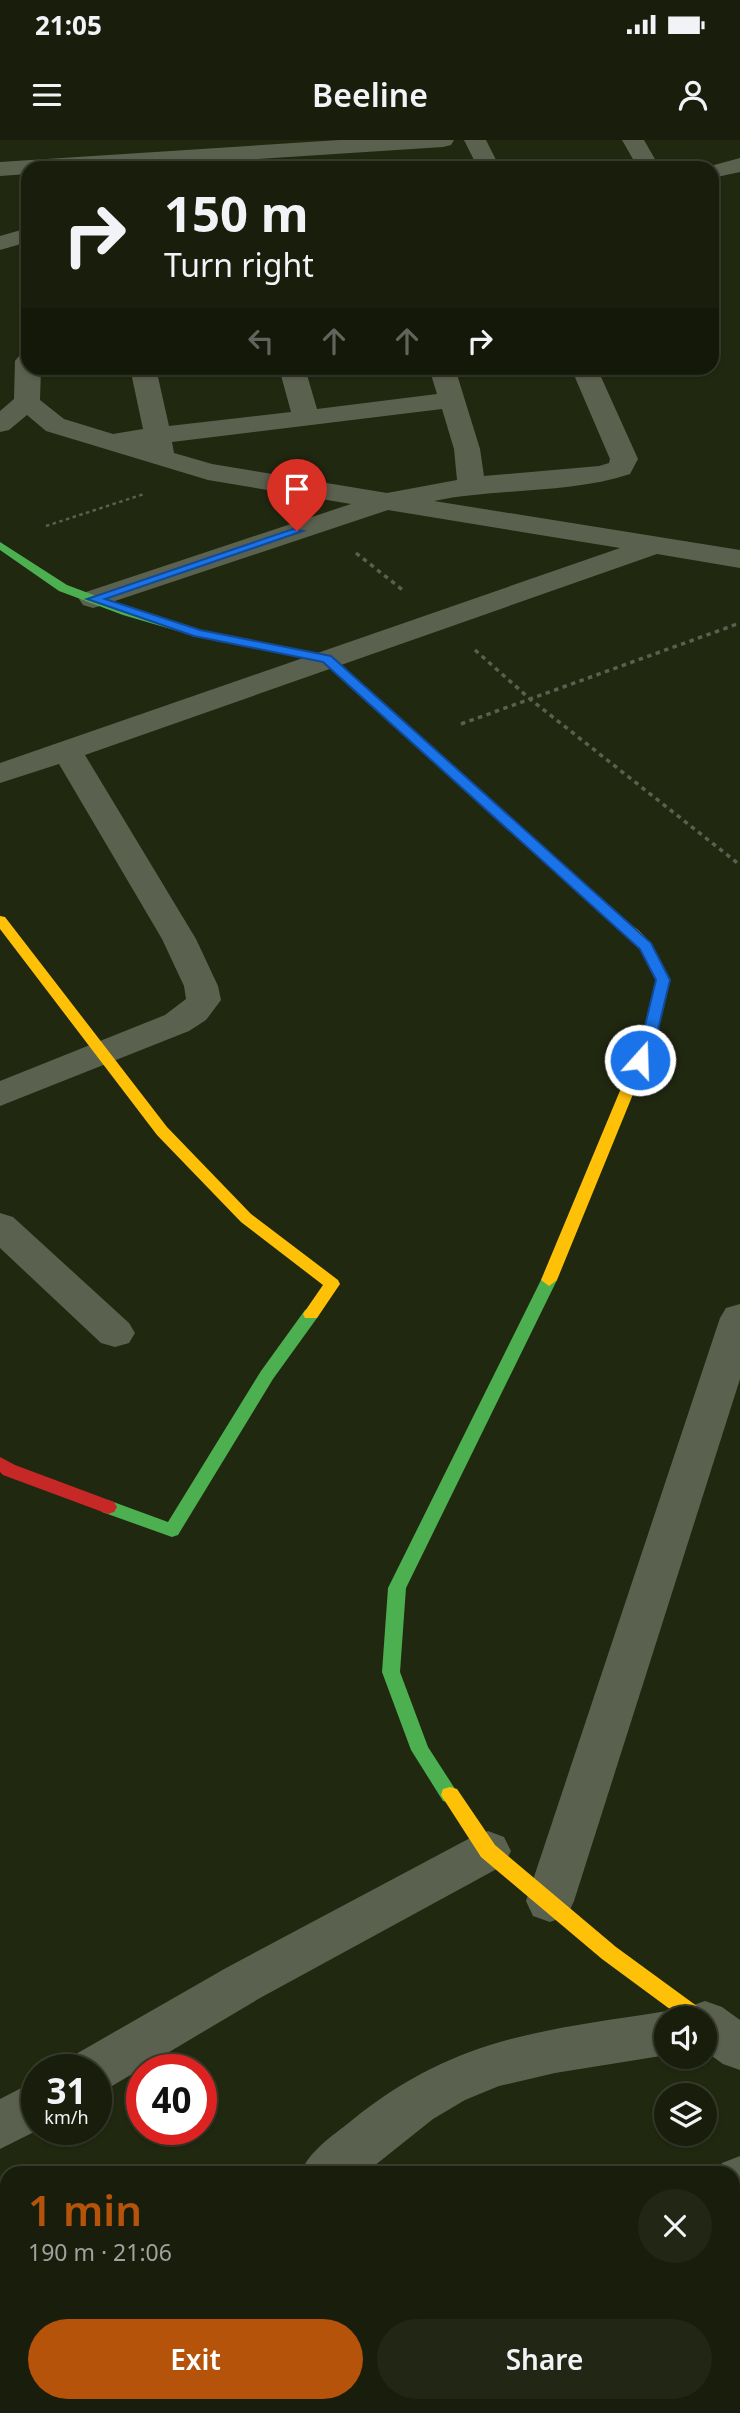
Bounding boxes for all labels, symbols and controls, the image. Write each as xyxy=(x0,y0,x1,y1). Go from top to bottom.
text: 21:05 xyxy=(35,7,102,43)
text: Beeline xyxy=(312,73,428,116)
icon: menu xyxy=(28,76,66,114)
icon: person xyxy=(674,76,712,114)
text: 150 m xyxy=(164,180,309,246)
icon: right xyxy=(49,189,140,280)
text: Turn right xyxy=(164,243,314,286)
icon: left xyxy=(242,322,280,360)
icon: ahead xyxy=(315,322,353,360)
icon: ahead xyxy=(388,322,426,360)
icon: right xyxy=(461,322,499,360)
pin xyxy=(267,459,327,531)
icon: arrive xyxy=(278,470,316,508)
position arrow xyxy=(603,1023,677,1097)
map controls xyxy=(654,2006,717,2146)
button: sound xyxy=(654,2006,717,2069)
speed limit sign: 40 xyxy=(126,2054,217,2145)
text: 31 xyxy=(46,2067,87,2114)
button: layers xyxy=(654,2083,717,2146)
text: km/h xyxy=(44,2105,89,2129)
text: 1 min xyxy=(28,2181,142,2238)
button: close xyxy=(638,2189,712,2263)
text: 190 m · 21:06 xyxy=(28,2236,172,2268)
button: Exit xyxy=(28,2319,363,2399)
button: Share xyxy=(377,2319,712,2399)

